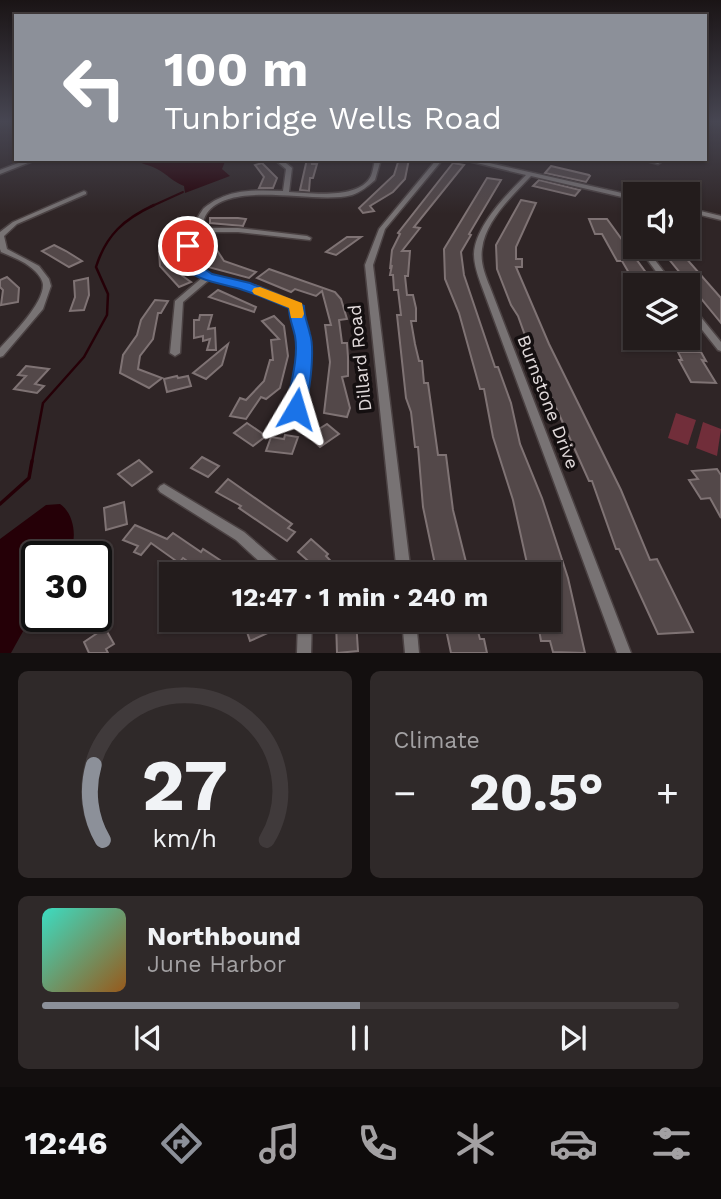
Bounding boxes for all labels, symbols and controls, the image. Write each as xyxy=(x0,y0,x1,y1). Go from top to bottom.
text: 100 m xyxy=(164,40,308,98)
icon: left xyxy=(49,42,140,133)
text: Tunbridge Wells Road xyxy=(164,99,502,137)
map controls xyxy=(623,182,700,350)
button: sound xyxy=(623,182,700,259)
pin xyxy=(158,216,218,276)
icon: arrive xyxy=(169,227,207,265)
button: layers xyxy=(623,273,700,350)
street label: Dillard Road xyxy=(343,304,376,413)
street label: Burnstone Drive xyxy=(513,332,584,472)
position arrow xyxy=(259,372,333,446)
speed limit sign: 30 xyxy=(21,541,112,632)
text: 12:47 · 1 min · 240 m xyxy=(232,582,488,612)
text: Climate xyxy=(394,727,480,754)
text: 27 xyxy=(142,743,228,829)
text: 20.5° xyxy=(469,762,604,823)
text: − xyxy=(394,771,416,815)
text: + xyxy=(656,771,679,815)
text: km/h xyxy=(153,824,217,853)
text: Northbound xyxy=(147,921,301,951)
text: June Harbor xyxy=(147,951,286,978)
icon: previous xyxy=(129,1019,167,1057)
icon: pause xyxy=(341,1019,379,1057)
icon: next xyxy=(554,1019,592,1057)
icon: directions xyxy=(157,1119,206,1168)
icon: music xyxy=(255,1119,304,1168)
icon: phone xyxy=(353,1119,402,1168)
icon: climate xyxy=(451,1119,500,1168)
icon: car xyxy=(549,1119,598,1168)
icon: filters xyxy=(647,1119,696,1168)
text: 12:46 xyxy=(25,1124,107,1162)

